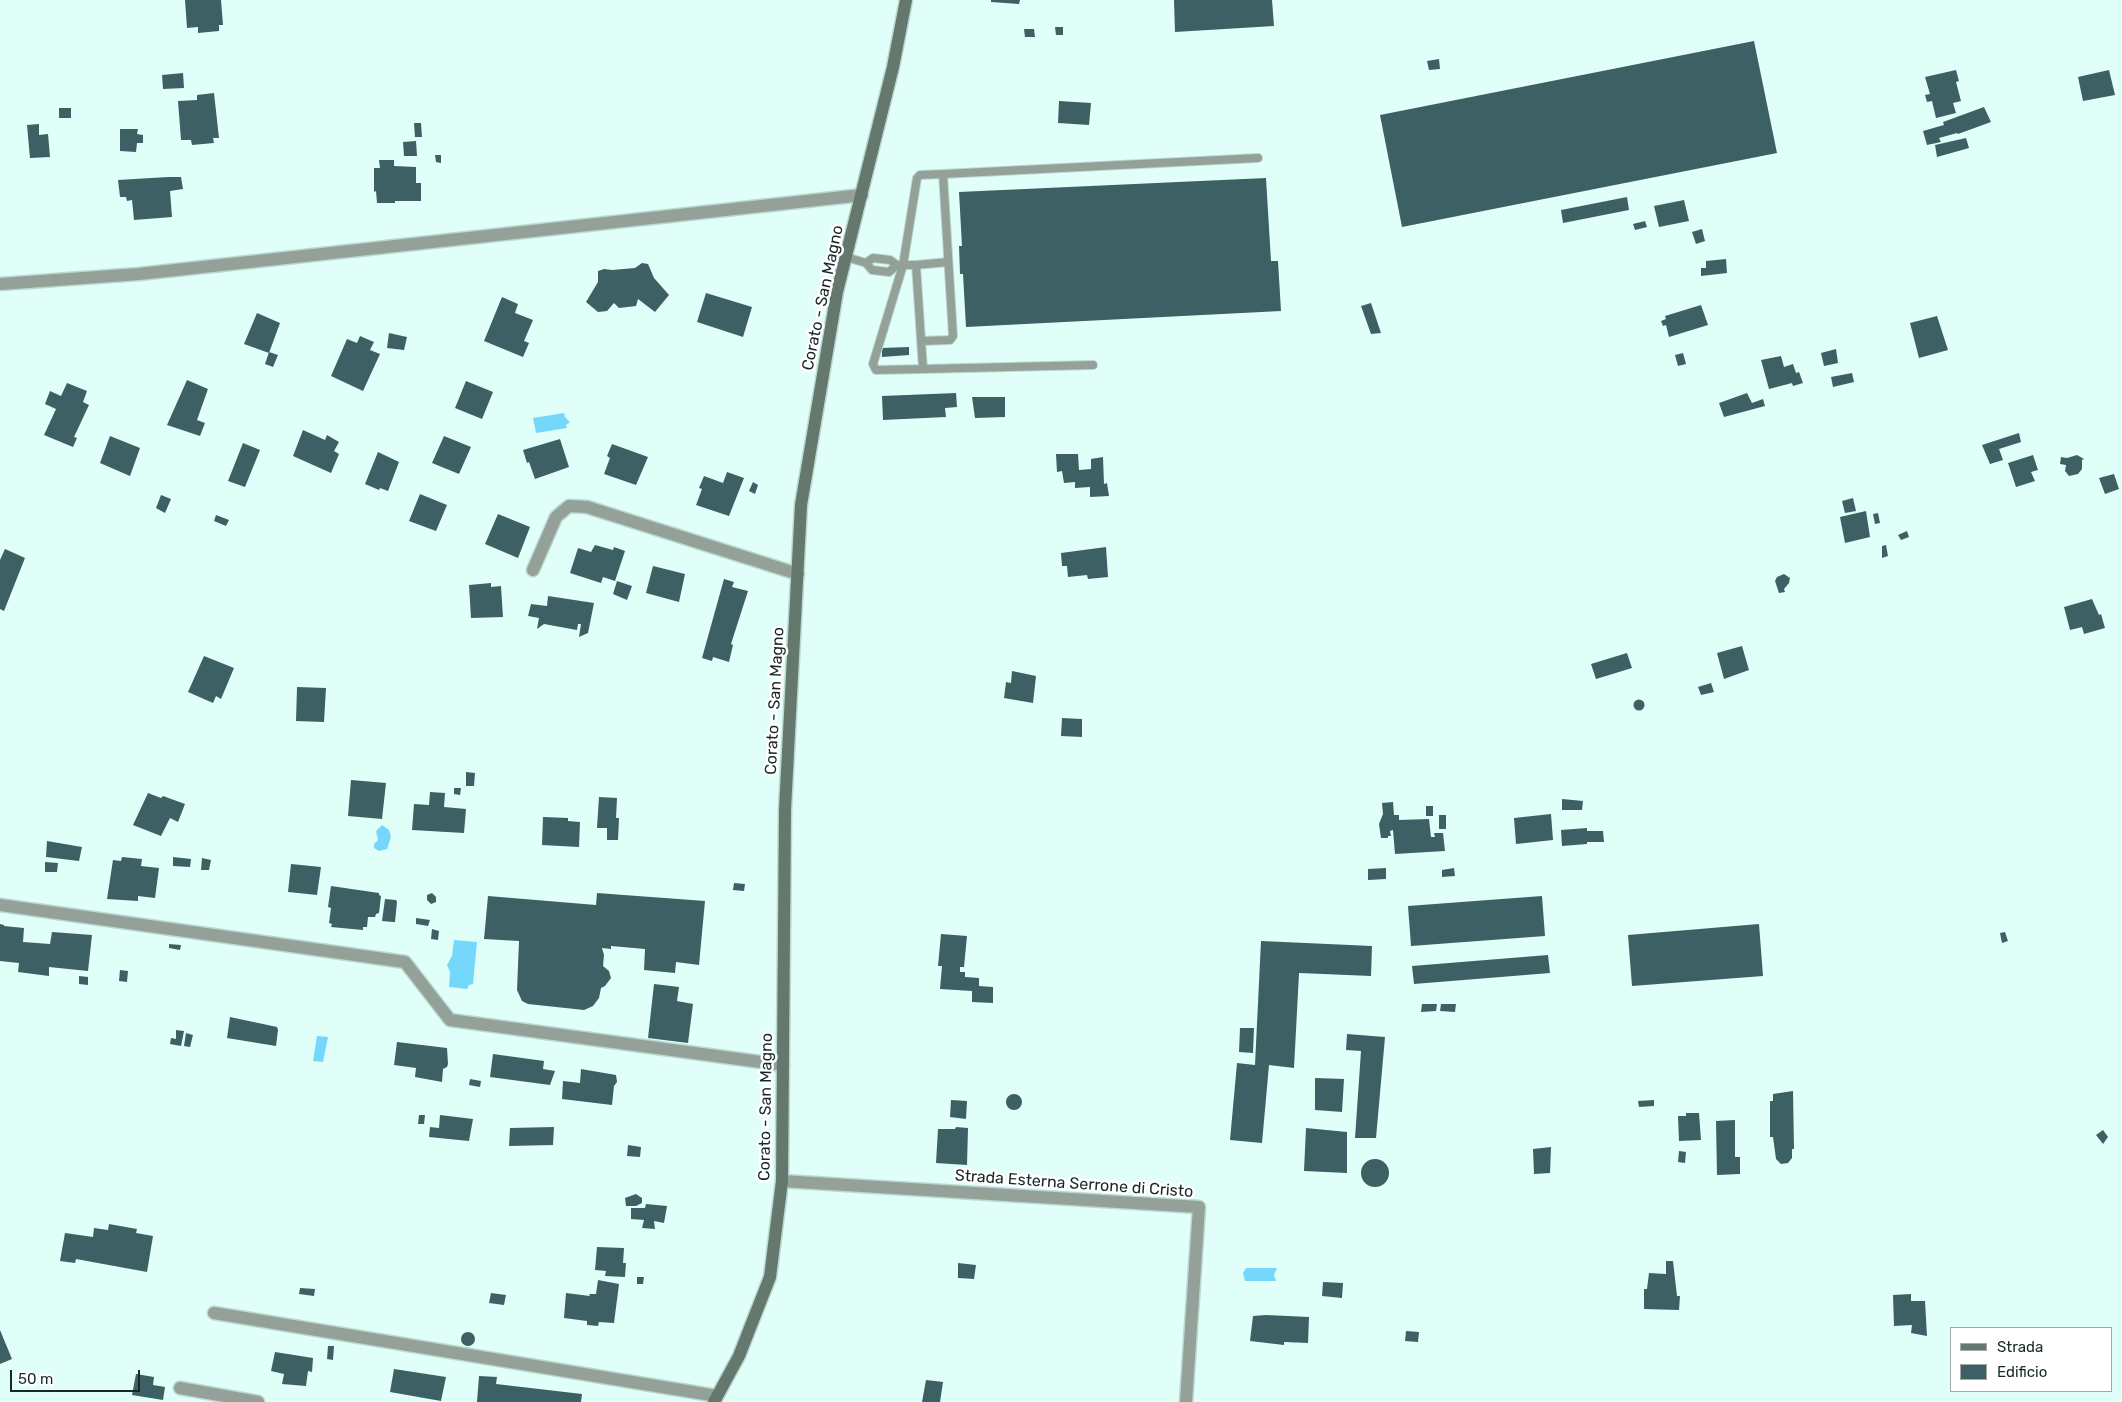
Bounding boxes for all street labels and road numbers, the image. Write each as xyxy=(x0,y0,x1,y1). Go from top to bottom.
street label: Corato - San Magno xyxy=(798,224,848,372)
street label: Corato - San Magno xyxy=(762,627,788,775)
street label: Corato - San Magno xyxy=(755,1033,777,1181)
street label: Strada Esterna Serrone di Cristo xyxy=(954,1166,1194,1202)

